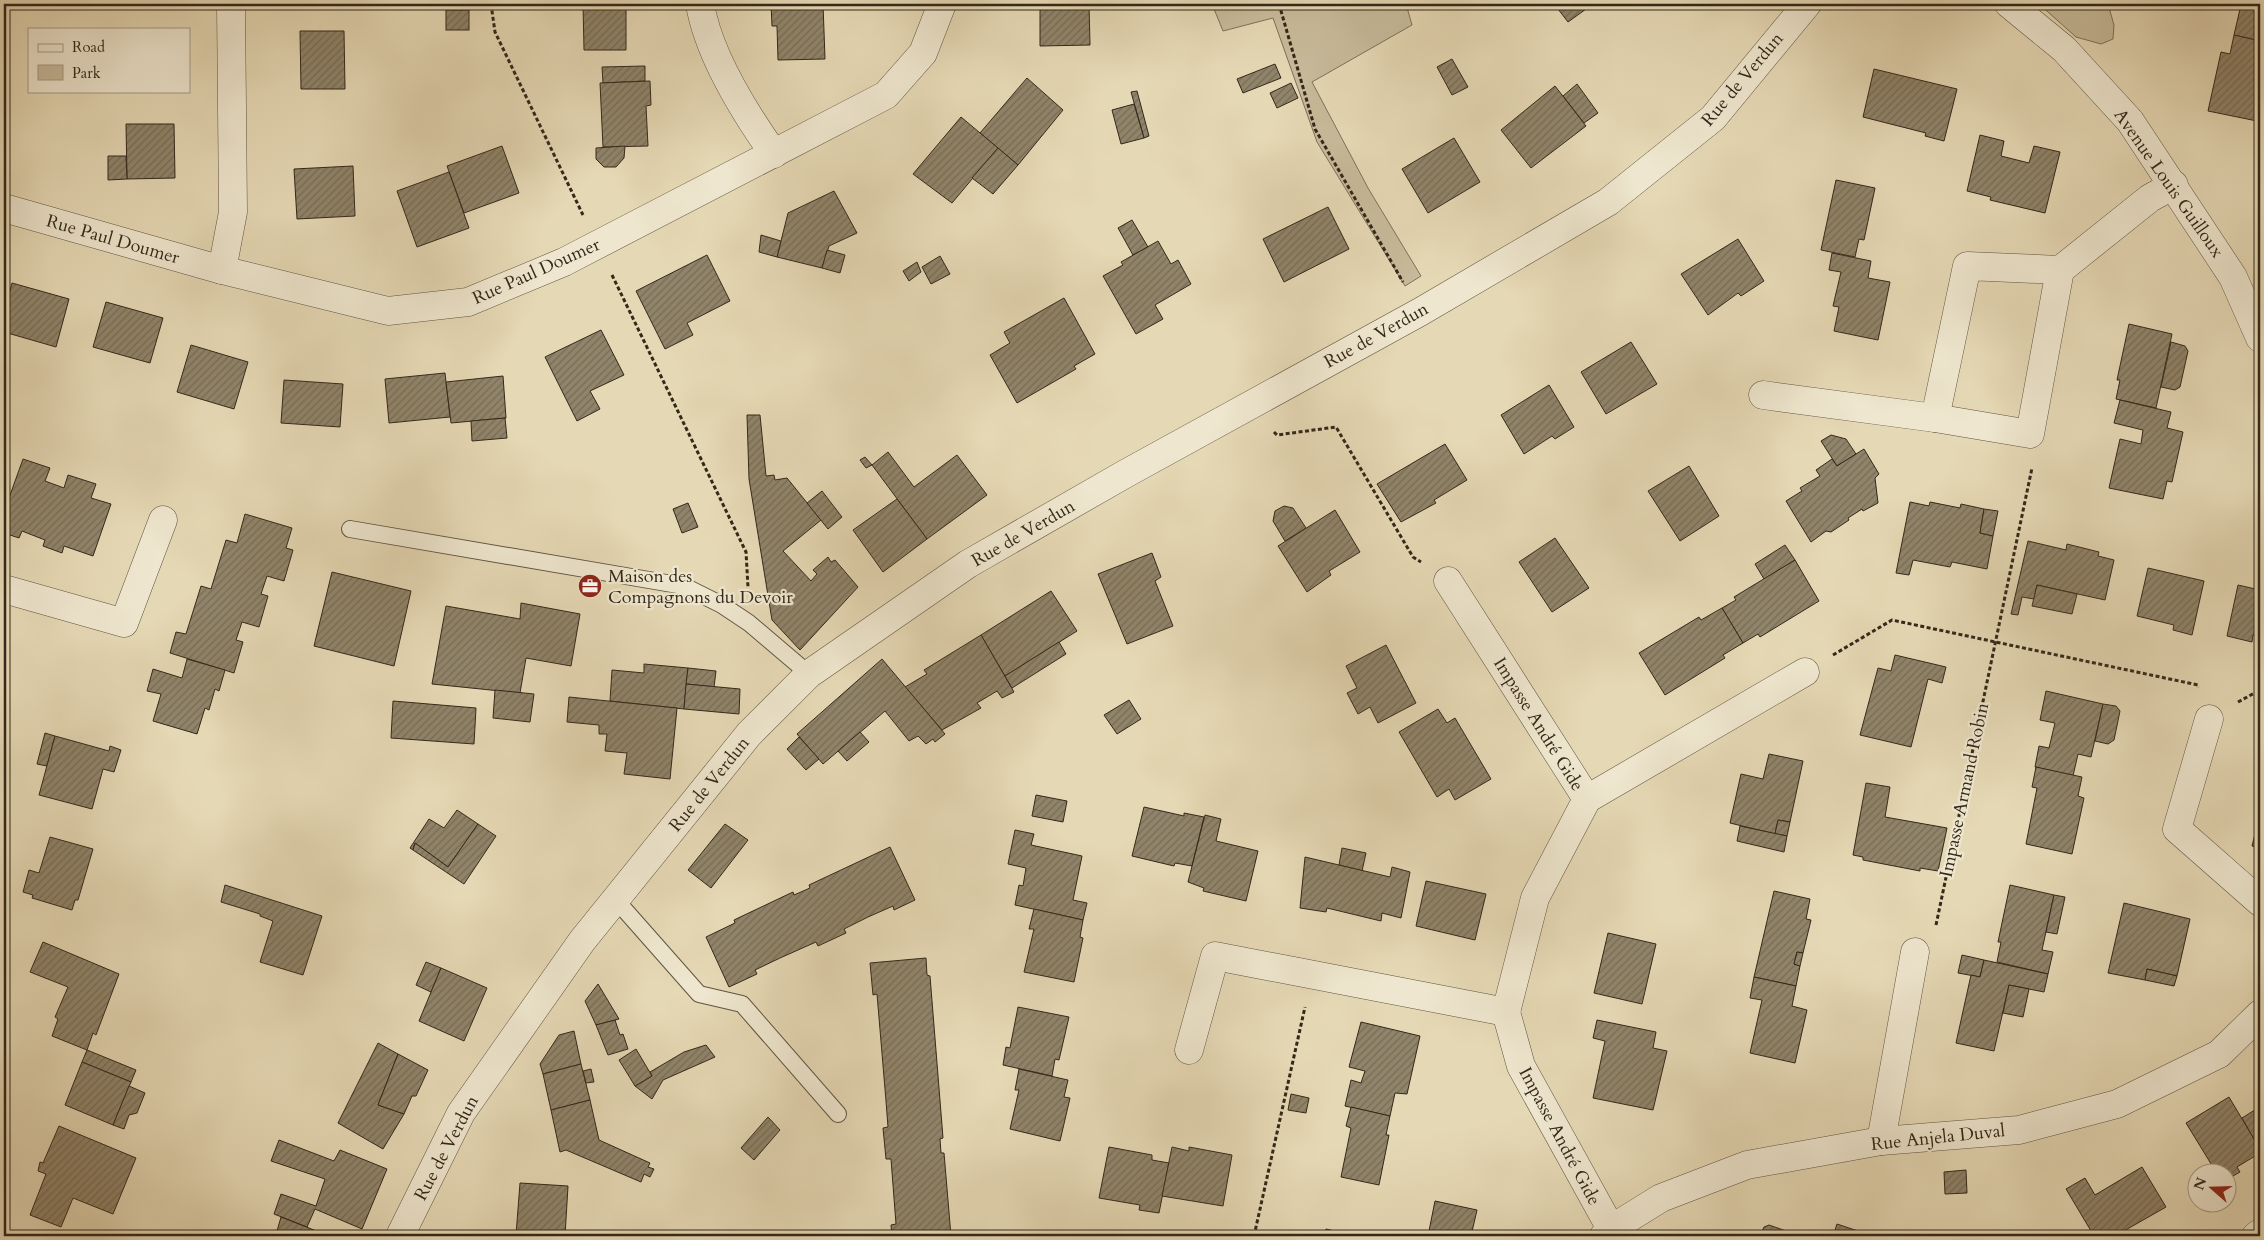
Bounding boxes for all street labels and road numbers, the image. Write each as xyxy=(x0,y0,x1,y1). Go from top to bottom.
street label: Rue de Verdun xyxy=(1696,26,1790,132)
street label: Avenue Louis Guilloux xyxy=(2108,104,2229,263)
street label: Rue Paul Doumer xyxy=(43,209,183,271)
street label: Rue Paul Doumer xyxy=(468,232,604,311)
street label: Rue de Verdun xyxy=(1320,296,1434,374)
street label: Rue de Verdun xyxy=(967,493,1080,573)
street label: Impasse André Gide xyxy=(1487,653,1590,796)
street label: Impasse Armand Robin xyxy=(1934,700,1995,880)
street label: Rue de Verdun xyxy=(663,731,756,837)
street label: Impasse André Gide xyxy=(1513,1063,1607,1210)
street label: Rue de Verdun xyxy=(408,1091,485,1205)
street label: Rue Anjela Duval xyxy=(1870,1118,2007,1157)

